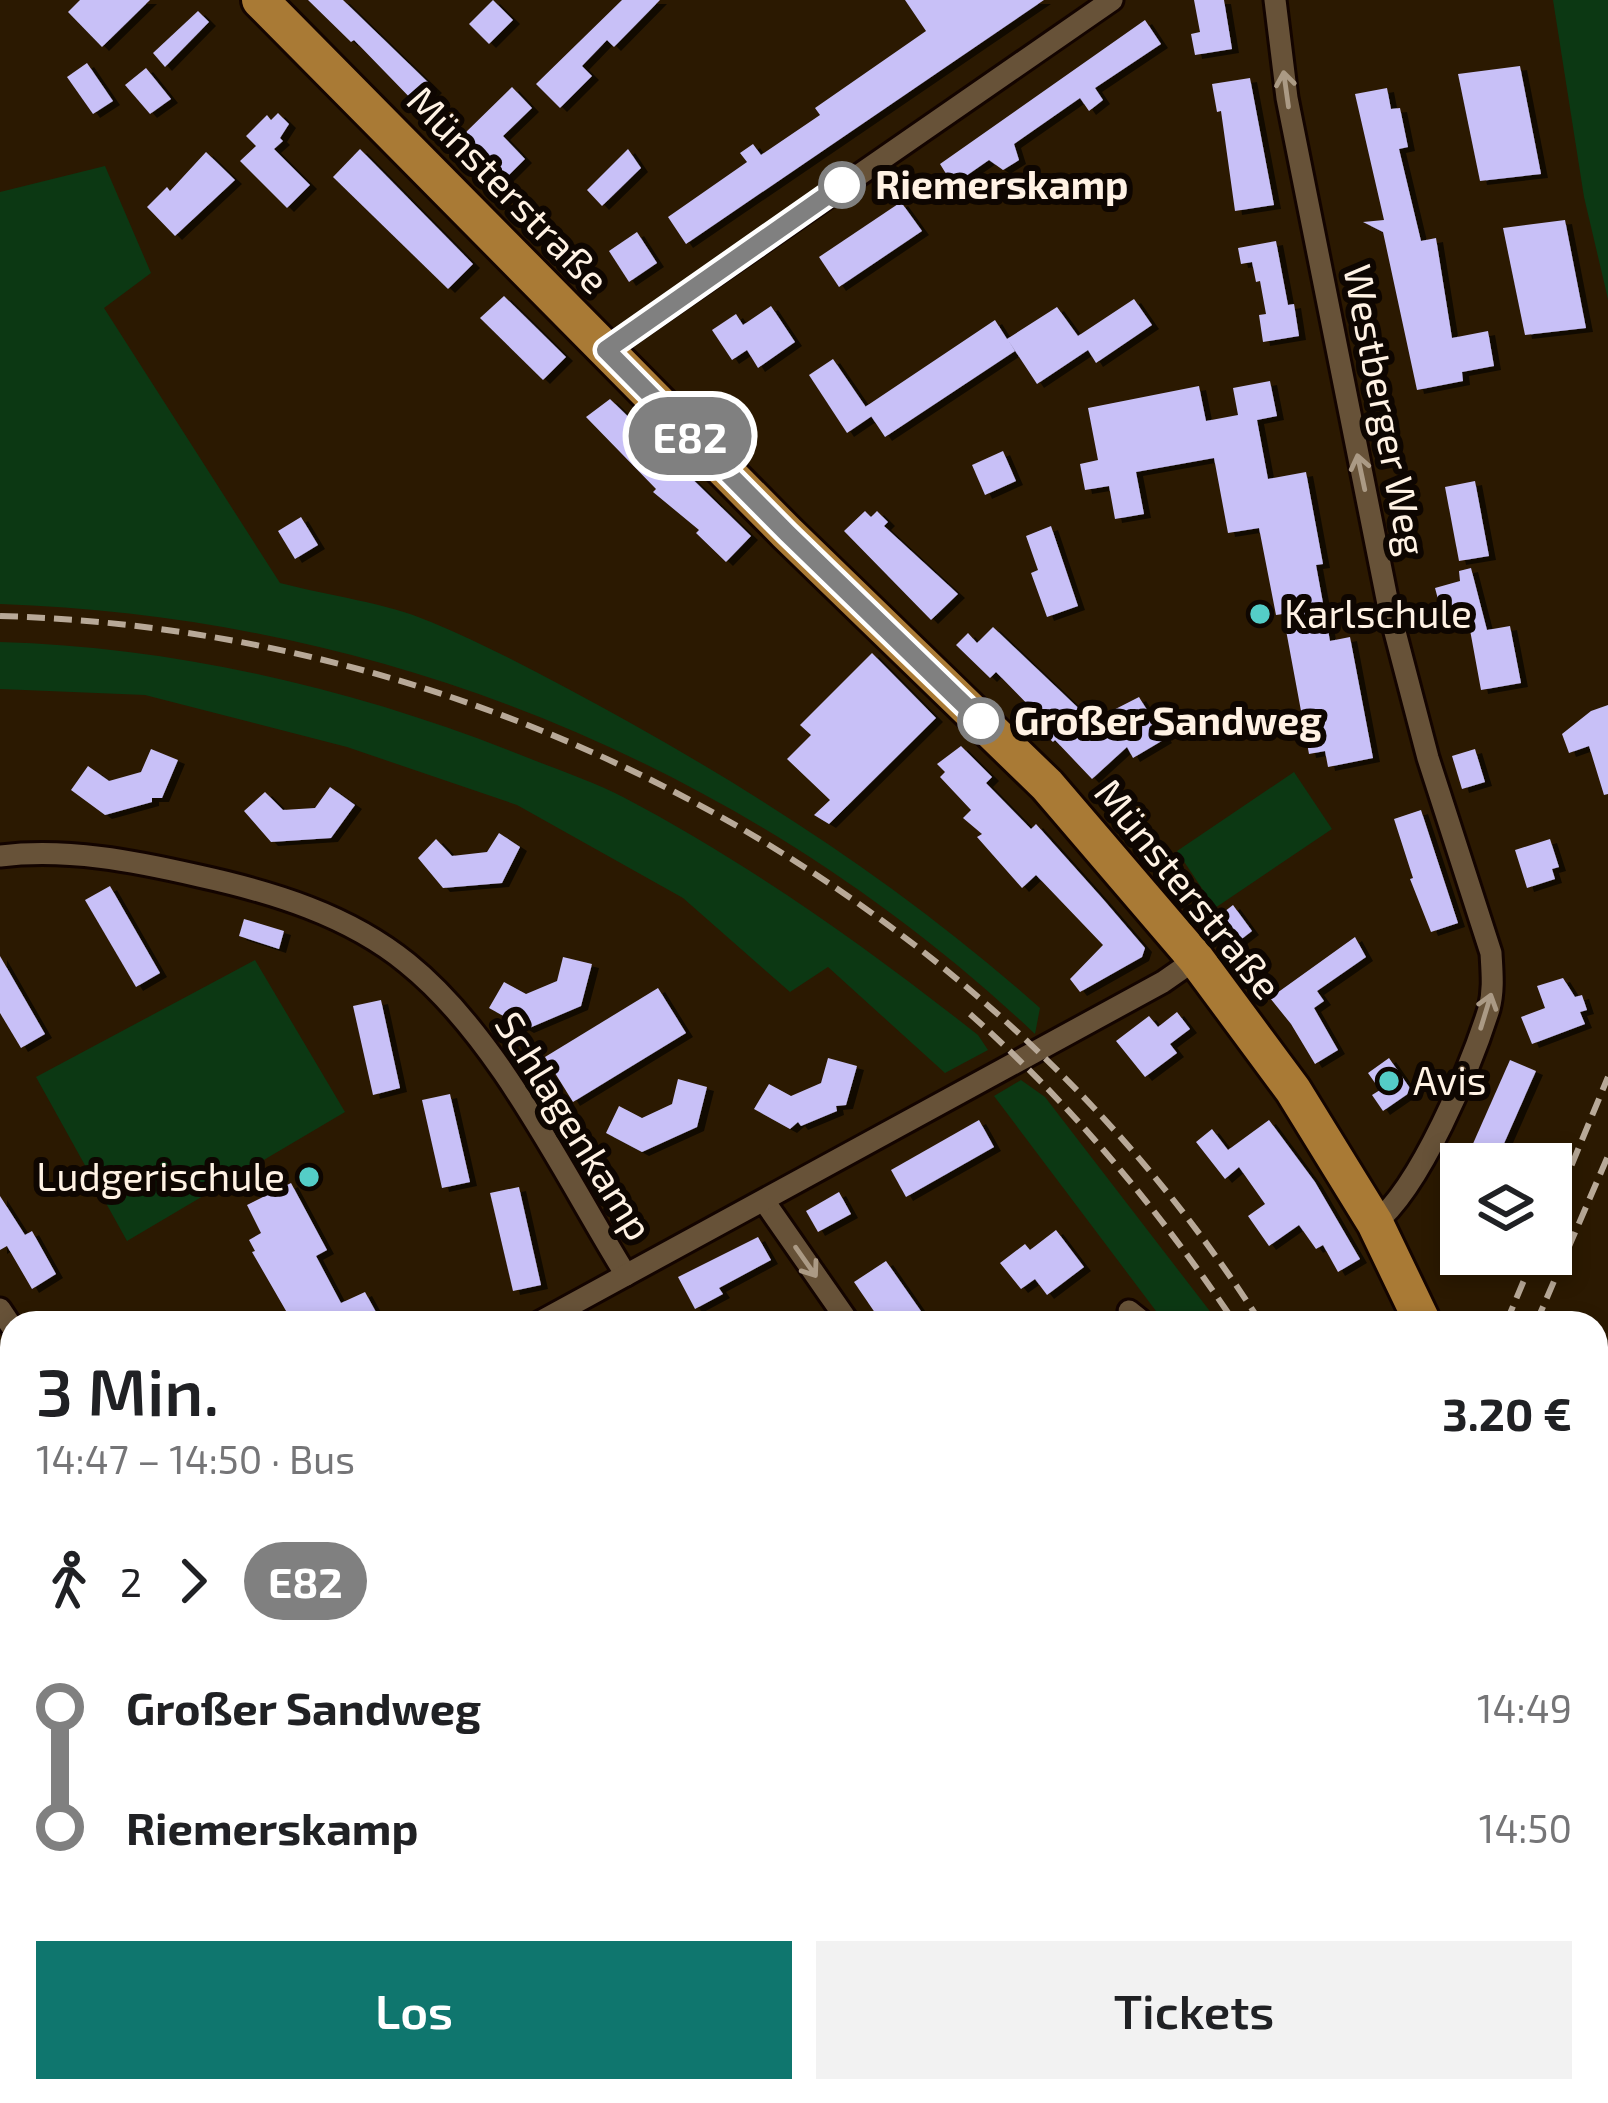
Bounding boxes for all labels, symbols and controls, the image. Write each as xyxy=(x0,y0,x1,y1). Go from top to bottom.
one-way arrow xyxy=(1274,70,1297,109)
street label: Münsterstraße xyxy=(399,76,620,302)
place label: Riemerskamp xyxy=(875,160,1129,207)
marker: Riemerskamp xyxy=(820,163,864,207)
street label: Westberger Weg xyxy=(1335,260,1438,559)
line badge: E82 xyxy=(621,397,759,475)
text: E82 xyxy=(653,411,727,461)
one-way arrow xyxy=(1348,453,1371,491)
place label: Karlschule xyxy=(1284,589,1472,636)
marker: Karlschule xyxy=(1247,601,1273,627)
place label: Großer Sandweg xyxy=(1014,696,1322,743)
marker: Großer Sandweg xyxy=(959,699,1003,743)
street label: Münsterstraße xyxy=(1086,769,1292,1008)
one-way arrow xyxy=(1476,993,1498,1031)
street label: Schlagenkamp xyxy=(486,1003,664,1248)
place label: Avis xyxy=(1413,1056,1487,1103)
marker: Avis xyxy=(1376,1068,1402,1094)
map controls xyxy=(1440,1143,1572,1275)
button: layers xyxy=(1440,1143,1572,1275)
place label: Ludgerischule xyxy=(36,1152,285,1199)
marker: Ludgerischule xyxy=(296,1164,322,1190)
one-way arrow xyxy=(793,1245,818,1278)
text: 3 Min. xyxy=(36,1350,219,1429)
text: 3.20 € xyxy=(1442,1386,1572,1440)
text: 14:47 – 14:50 · Bus xyxy=(36,1435,355,1482)
icon: walk xyxy=(36,1548,102,1614)
icon: forward xyxy=(160,1548,226,1614)
text: E82 xyxy=(268,1556,343,1606)
text: 2 xyxy=(120,1558,142,1605)
text: Großer Sandweg xyxy=(126,1680,481,1734)
text: 14:49 xyxy=(1477,1684,1572,1731)
text: Riemerskamp xyxy=(126,1800,419,1854)
text: 14:50 xyxy=(1479,1804,1572,1851)
button: Los xyxy=(36,1941,792,2079)
button: Tickets xyxy=(816,1941,1572,2079)

